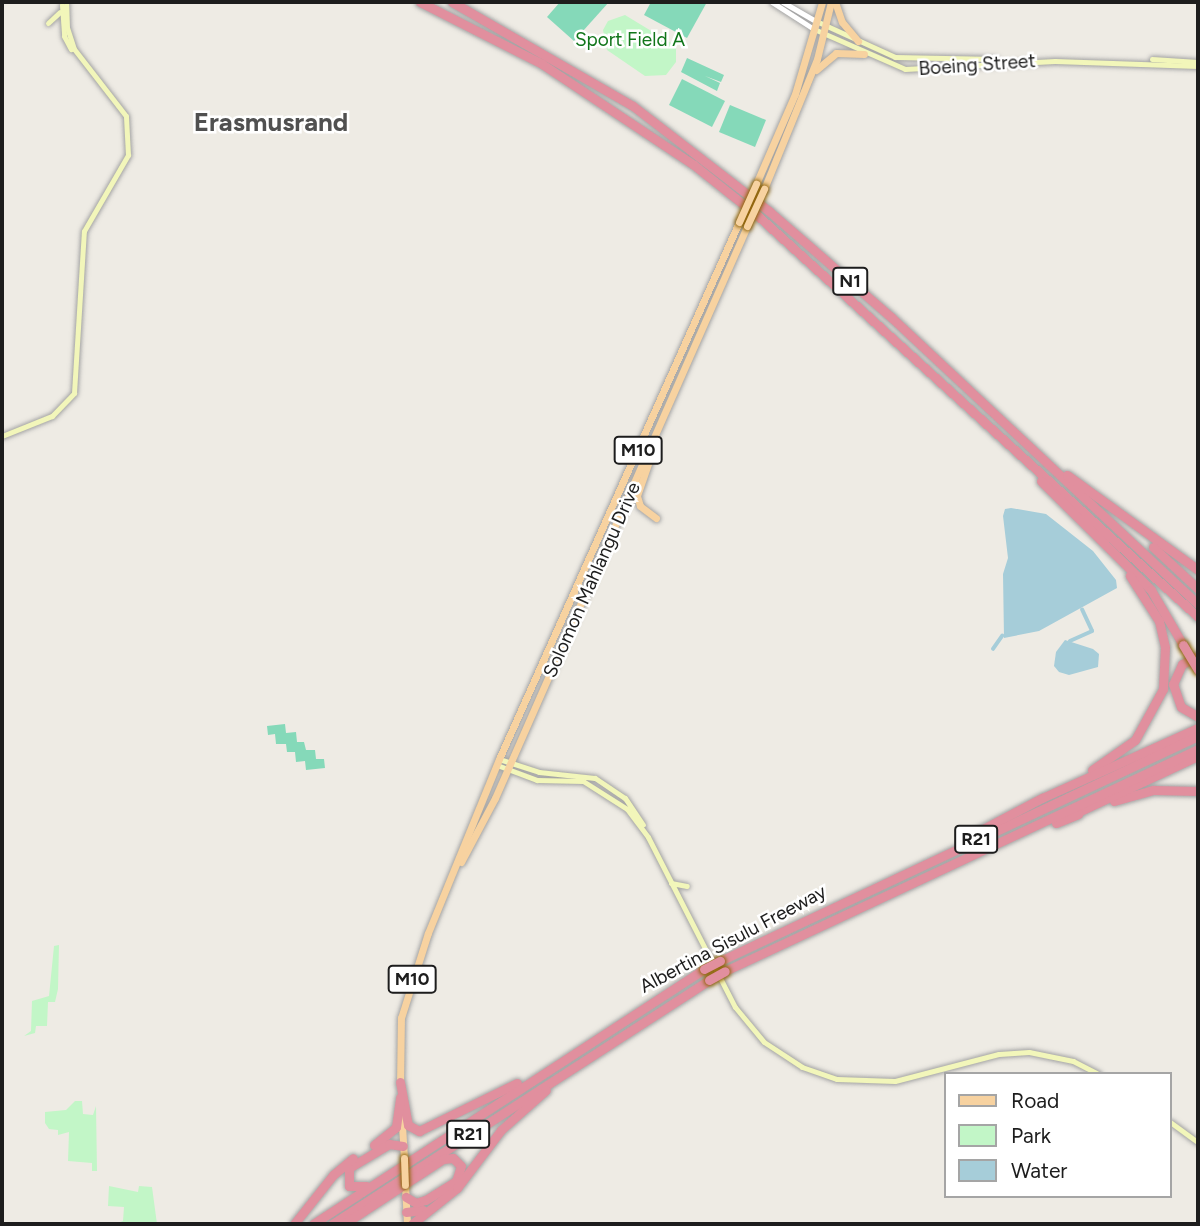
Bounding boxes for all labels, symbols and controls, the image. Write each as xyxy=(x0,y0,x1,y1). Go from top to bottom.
park label: Sport Field A xyxy=(575,29,685,51)
street label: Boeing Street xyxy=(918,50,1036,80)
district label: Erasmusrand xyxy=(194,107,348,139)
road number: N1 xyxy=(831,267,869,296)
road number: M10 xyxy=(614,436,662,464)
street label: Solomon Mahlangu Drive xyxy=(539,479,645,681)
road number: R21 xyxy=(953,824,999,854)
street label: Albertina Sisulu Freeway xyxy=(636,880,830,998)
road number: M10 xyxy=(388,964,436,994)
legend xyxy=(944,1072,1172,1198)
text: Road xyxy=(1011,1088,1059,1113)
road number: R21 xyxy=(445,1120,491,1148)
text: Park xyxy=(1011,1123,1051,1148)
text: Water xyxy=(1011,1158,1067,1183)

